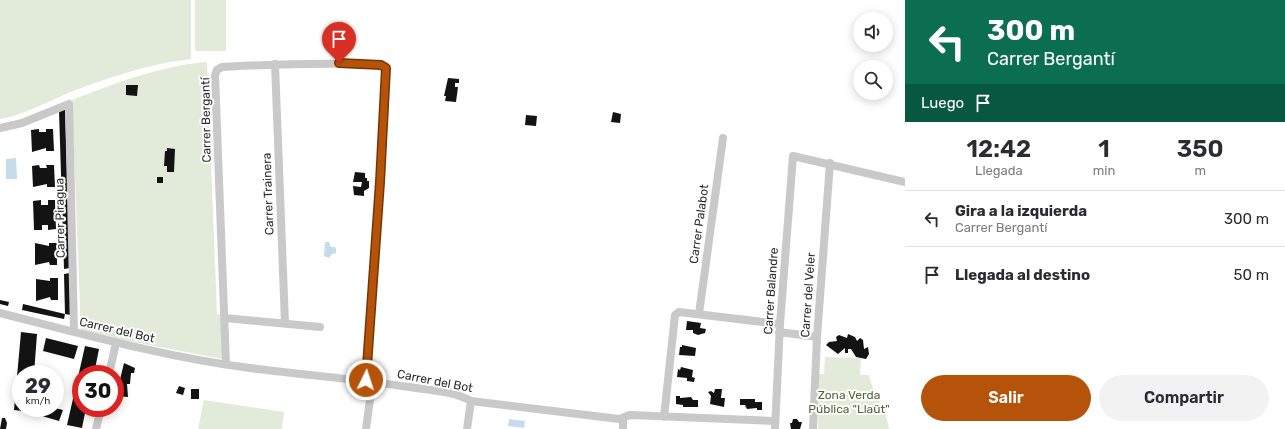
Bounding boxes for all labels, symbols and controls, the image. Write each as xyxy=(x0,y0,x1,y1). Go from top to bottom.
map controls xyxy=(853,12,893,100)
button: sound xyxy=(853,12,893,52)
text: 300 m xyxy=(987,14,1075,47)
icon: left xyxy=(921,16,973,68)
pin xyxy=(322,22,356,63)
icon: arrive xyxy=(328,28,350,50)
text: Carrer Bergantí xyxy=(987,48,1115,70)
button: search xyxy=(853,60,893,100)
street label: Carrer Bergantí xyxy=(198,76,214,163)
icon: arrive xyxy=(972,92,994,114)
text: Luego xyxy=(921,94,964,112)
text: 12:42 xyxy=(967,135,1031,163)
text: 1 xyxy=(1098,135,1110,163)
text: 350 xyxy=(1177,135,1223,163)
street label: Carrer Trainera xyxy=(260,153,276,235)
text: Llegada xyxy=(975,163,1023,178)
text: min xyxy=(1093,163,1115,178)
text: m xyxy=(1194,163,1206,178)
street label: Carrer Piragua xyxy=(52,178,68,258)
street label: Carrer Palabot xyxy=(687,183,712,265)
text: Gira a la izquierda xyxy=(955,202,1087,220)
icon: left xyxy=(921,208,943,230)
text: 300 m xyxy=(1224,210,1269,228)
text: Carrer Bergantí xyxy=(955,220,1047,235)
street label: Carrer Balandre xyxy=(761,247,781,335)
street label: Carrer del Veler xyxy=(798,252,818,338)
icon: arrive xyxy=(921,264,943,286)
text: Llegada al destino xyxy=(955,266,1090,284)
text: 50 m xyxy=(1234,266,1269,284)
street label: Carrer del Bot xyxy=(78,315,156,346)
position arrow xyxy=(345,359,387,401)
speed limit sign: 30 xyxy=(72,365,124,417)
street label: Carrer del Bot xyxy=(396,367,474,395)
text: 29 xyxy=(25,374,51,398)
button: Salir xyxy=(921,375,1091,421)
button: Compartir xyxy=(1099,375,1269,421)
park label: Zona Verda Pública "Llaüt" xyxy=(808,388,890,416)
text: km/h xyxy=(26,395,50,407)

